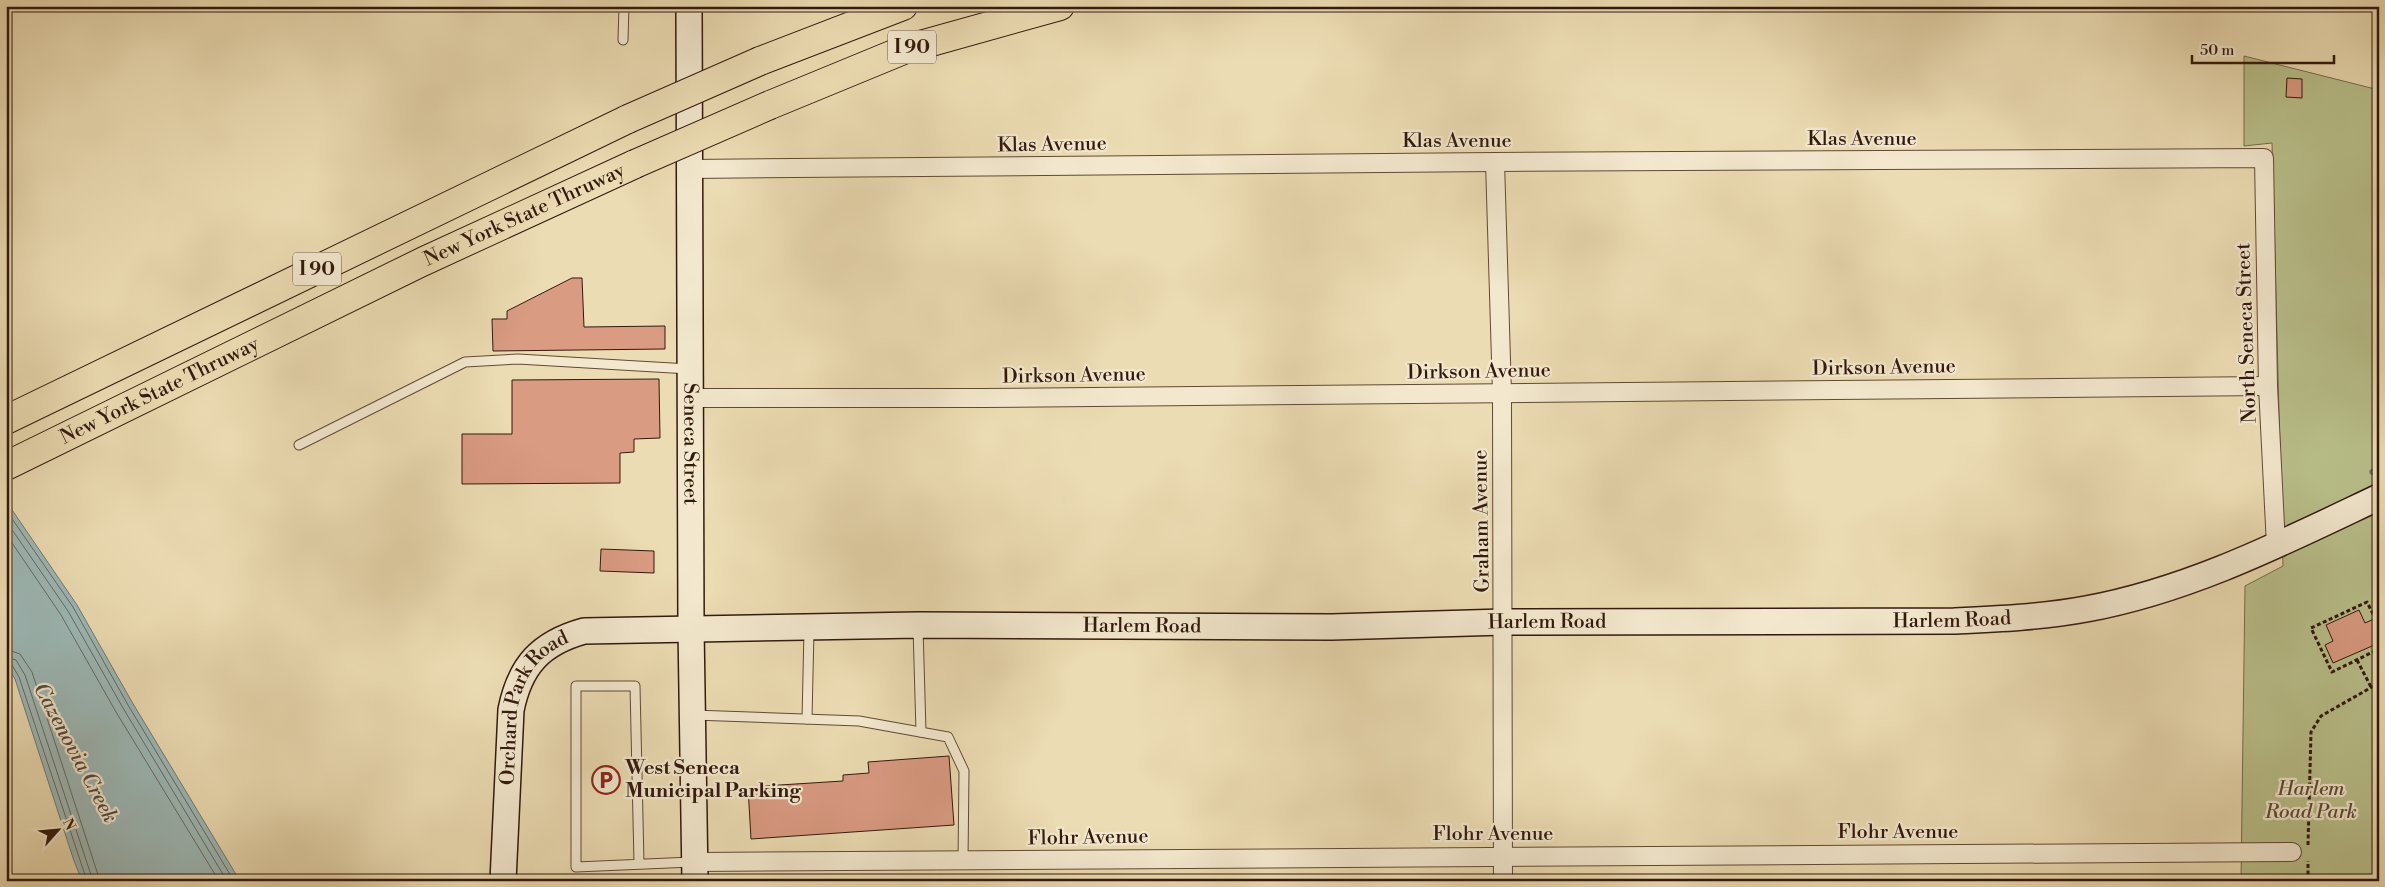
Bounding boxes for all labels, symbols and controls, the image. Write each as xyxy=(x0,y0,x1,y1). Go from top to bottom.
road number: I 90 xyxy=(888,31,936,64)
scale bar xyxy=(2192,32,2335,64)
text: 50 m xyxy=(2200,41,2234,60)
street label: Klas Avenue xyxy=(1807,127,1917,152)
street label: Klas Avenue xyxy=(1402,129,1512,154)
street label: Klas Avenue xyxy=(997,132,1107,158)
street label: New York State Thruway xyxy=(420,158,629,272)
street label: North Seneca Street xyxy=(2231,242,2263,424)
road number: I 90 xyxy=(293,252,341,286)
street label: New York State Thruway xyxy=(56,331,263,450)
street label: Dirkson Avenue xyxy=(1812,354,1956,382)
street label: Dirkson Avenue xyxy=(1407,358,1551,386)
street label: Dirkson Avenue xyxy=(1002,362,1146,390)
street label: Seneca Street xyxy=(678,383,703,505)
street label: Graham Avenue xyxy=(1468,449,1496,593)
street label: Harlem Road xyxy=(1893,605,2013,634)
street label: Harlem Road xyxy=(1487,609,1607,635)
street label: Harlem Road xyxy=(1083,613,1202,639)
street label: Orchard Park Road xyxy=(495,625,573,786)
water label: Cazenovia Creek xyxy=(27,678,123,828)
place label: West Seneca Municipal Parking xyxy=(624,756,801,804)
parking icon: West Seneca Municipal Parking xyxy=(591,765,621,795)
park label: Harlem Road Park xyxy=(2264,777,2357,825)
north arrow xyxy=(32,804,82,854)
text: N xyxy=(58,816,79,834)
street label: Flohr Avenue xyxy=(1838,820,1958,845)
street label: Flohr Avenue xyxy=(1433,822,1553,847)
street label: Flohr Avenue xyxy=(1027,824,1149,852)

